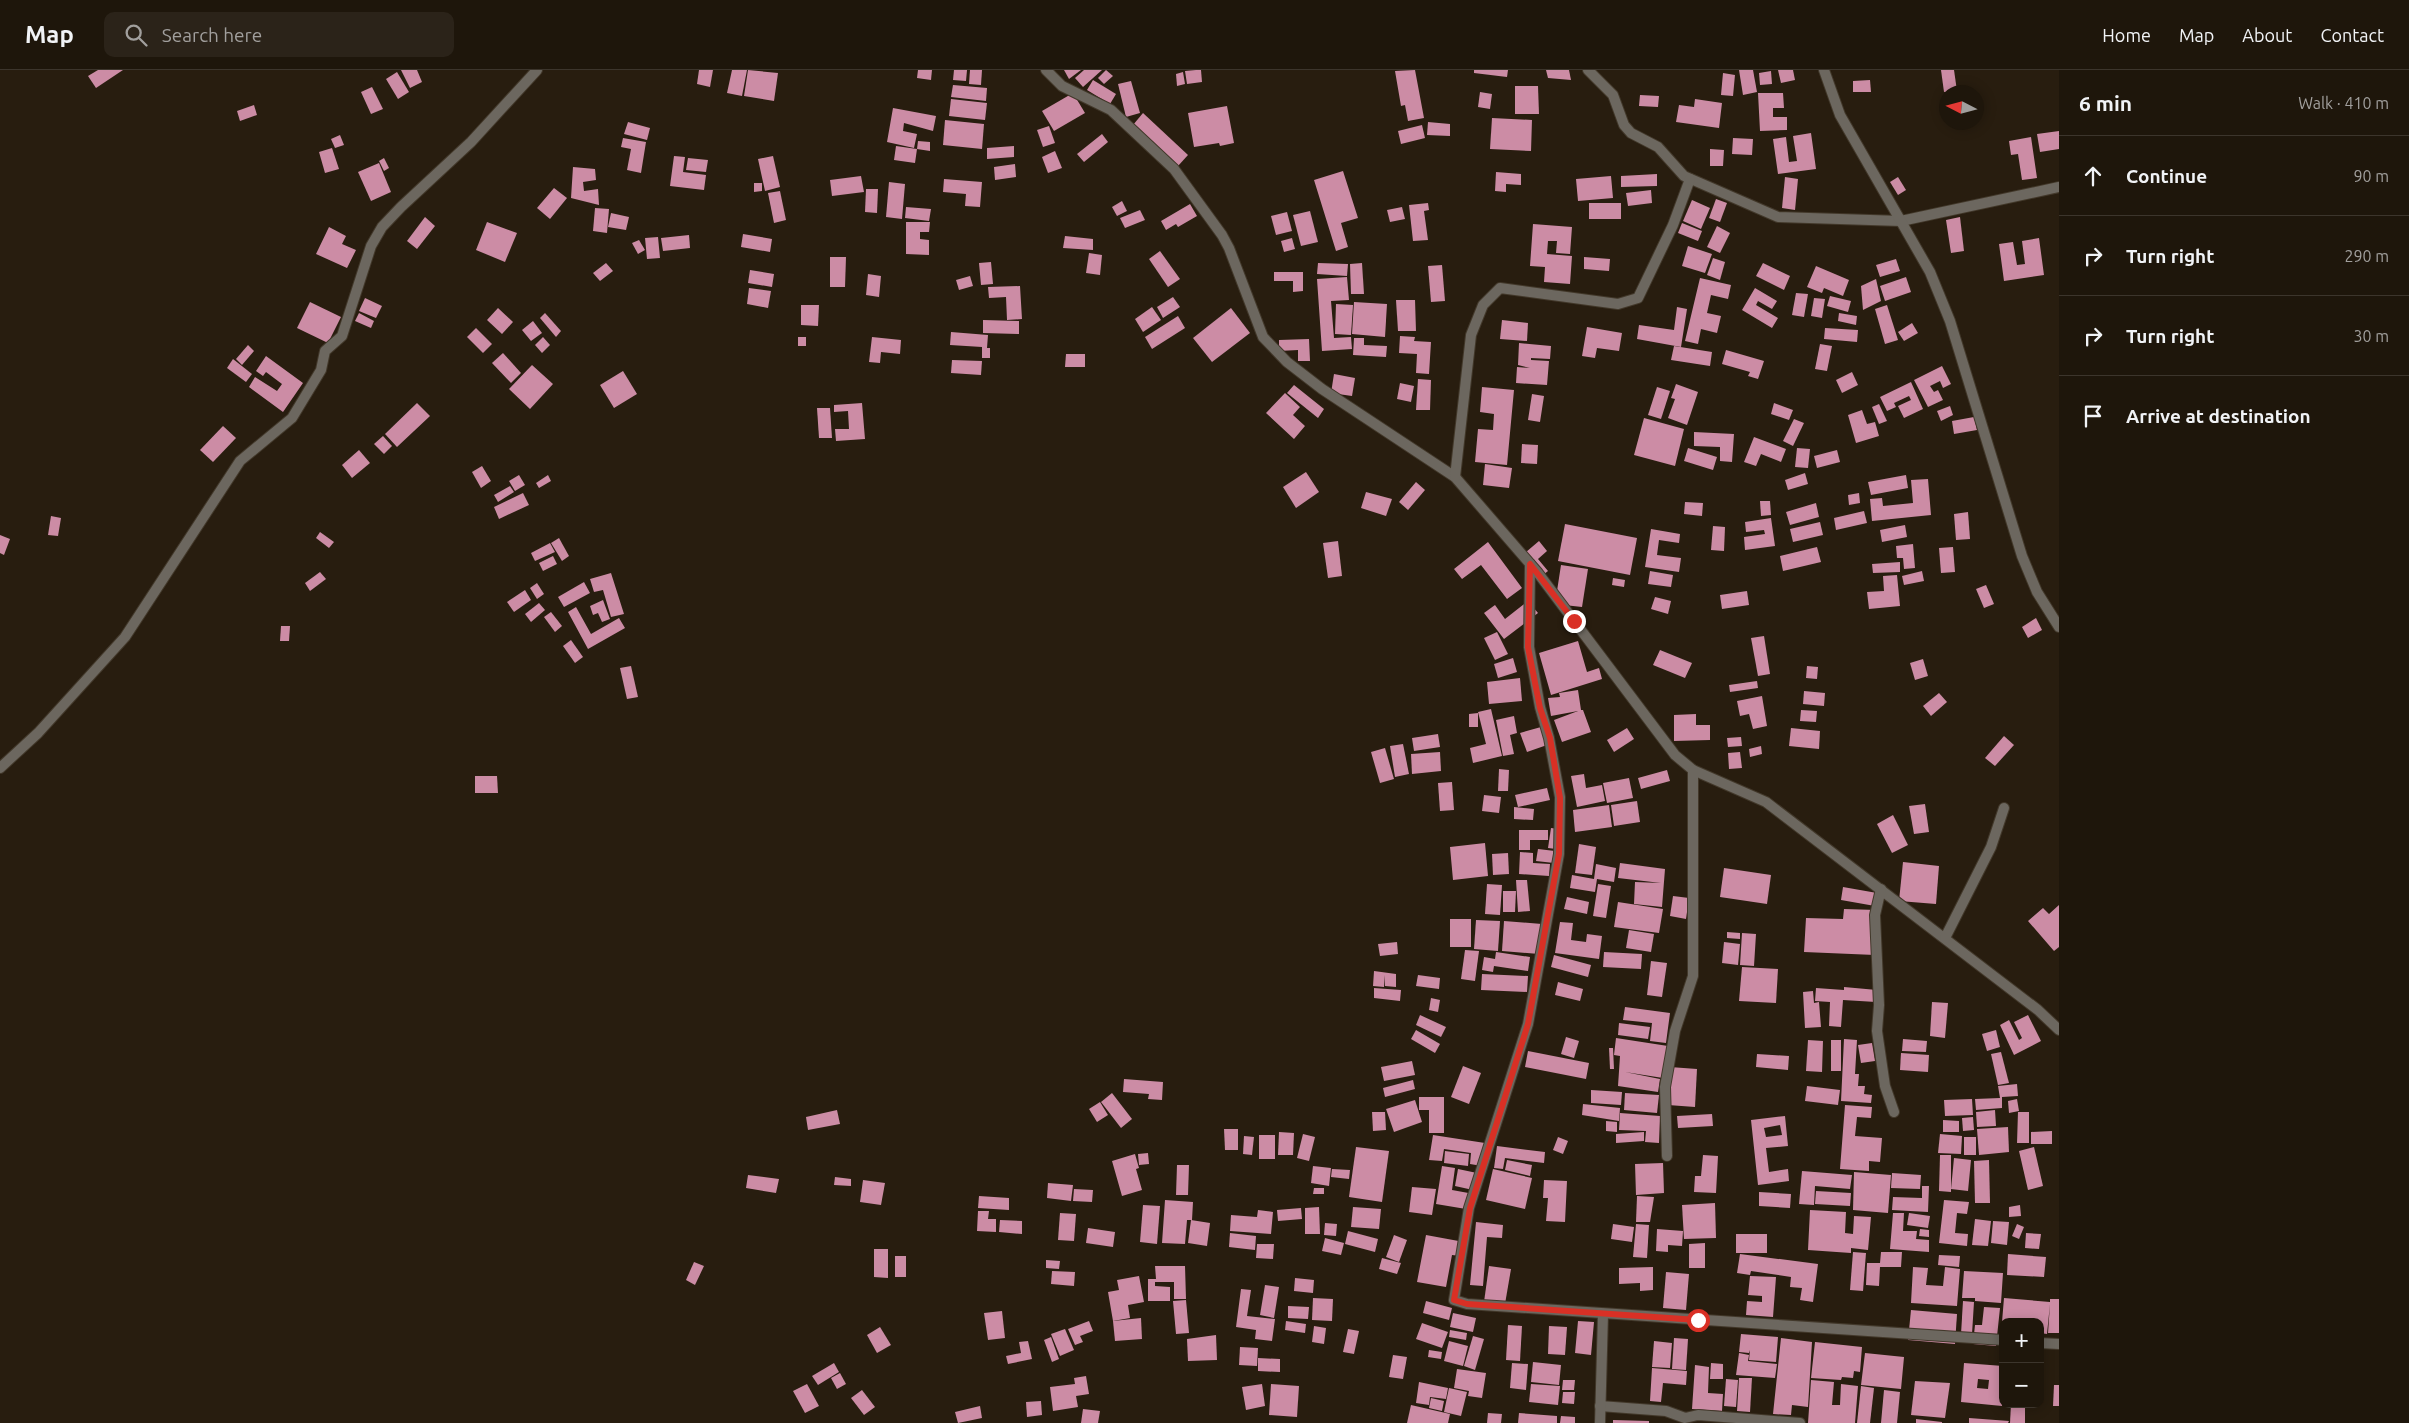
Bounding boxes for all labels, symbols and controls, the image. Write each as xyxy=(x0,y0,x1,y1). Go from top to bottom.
search box xyxy=(104,12,454,57)
text: Map xyxy=(25,21,74,48)
icon: search xyxy=(122,21,150,49)
text: Search here xyxy=(162,24,262,46)
text: Home xyxy=(2102,25,2151,45)
text: Map xyxy=(2179,25,2214,45)
text: About xyxy=(2242,25,2292,45)
text: Contact xyxy=(2320,25,2384,45)
north arrow xyxy=(1939,85,1984,130)
text: 6 min xyxy=(2079,91,2132,115)
text: Walk · 410 m xyxy=(2298,94,2389,112)
icon: ahead xyxy=(2079,162,2107,190)
text: Continue xyxy=(2126,165,2207,187)
text: 90 m xyxy=(2353,167,2389,185)
icon: right xyxy=(2079,242,2107,270)
text: Turn right xyxy=(2126,245,2214,267)
text: 290 m xyxy=(2344,247,2389,265)
icon: right xyxy=(2079,322,2107,350)
text: Turn right xyxy=(2126,325,2214,347)
text: 30 m xyxy=(2353,327,2389,345)
icon: arrive xyxy=(2079,402,2107,430)
text: Arrive at destination xyxy=(2126,405,2311,427)
route end xyxy=(1563,610,1586,633)
route start xyxy=(1687,1309,1710,1332)
map controls xyxy=(1999,1318,2044,1408)
button: + xyxy=(1999,1318,2044,1363)
button: − xyxy=(1999,1363,2044,1408)

